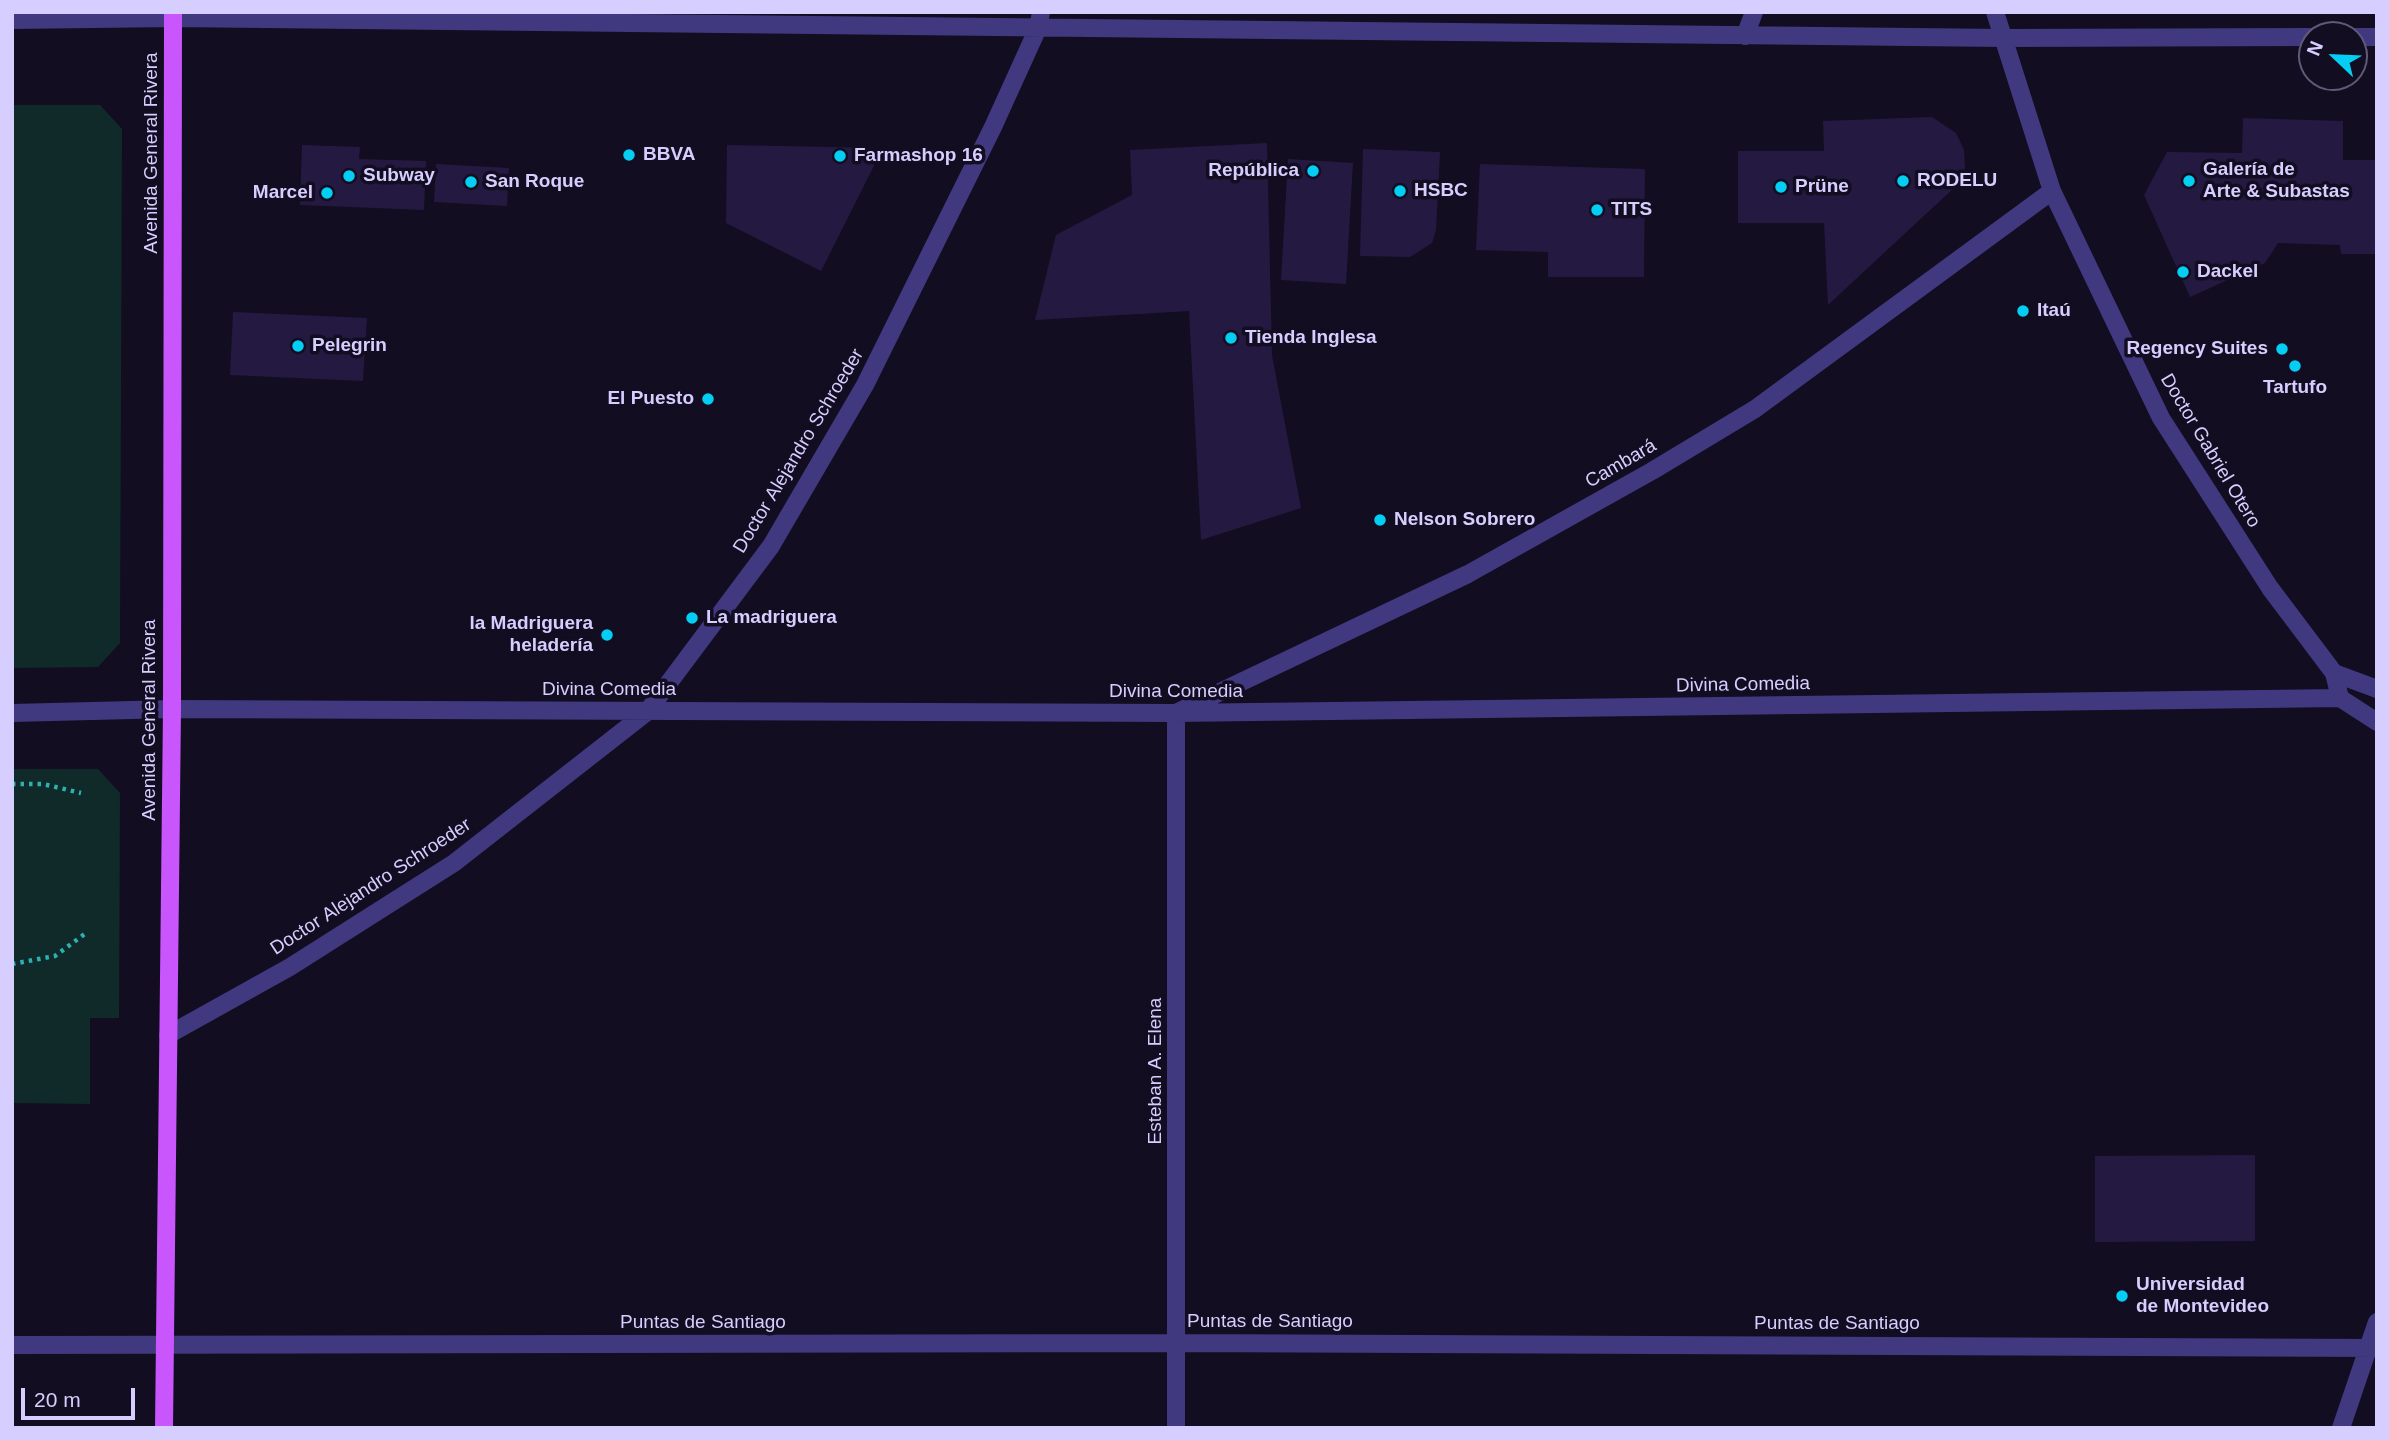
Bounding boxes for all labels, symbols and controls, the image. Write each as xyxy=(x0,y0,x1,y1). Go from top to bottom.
north arrow xyxy=(2298,21,2368,91)
text: N xyxy=(2303,38,2327,59)
street label: Avenida General Rivera xyxy=(141,52,163,254)
place label: BBVA xyxy=(643,144,695,166)
place label: Farmashop 16 xyxy=(854,145,983,167)
marker: BBVA xyxy=(621,147,637,163)
marker: Farmashop 16 xyxy=(832,148,848,164)
place label: Galería de Arte & Subastas xyxy=(2203,159,2350,203)
place label: República xyxy=(1208,160,1299,182)
marker: República xyxy=(1305,163,1321,179)
place label: Subway xyxy=(363,165,435,187)
marker: Subway xyxy=(341,168,357,184)
place label: RODELU xyxy=(1917,170,1997,192)
place label: San Roque xyxy=(485,171,584,193)
marker: RODELU xyxy=(1895,173,1911,189)
marker: Galería de Arte & Subastas xyxy=(2181,173,2197,189)
marker: San Roque xyxy=(463,174,479,190)
place label: Prüne xyxy=(1795,176,1849,198)
marker: Prüne xyxy=(1773,179,1789,195)
place label: HSBC xyxy=(1414,180,1468,202)
place label: Marcel xyxy=(253,182,313,204)
marker: HSBC xyxy=(1392,183,1408,199)
marker: Marcel xyxy=(319,185,335,201)
place label: TITS xyxy=(1611,199,1652,221)
marker: TITS xyxy=(1589,202,1605,218)
place label: Dackel xyxy=(2197,261,2258,283)
marker: Dackel xyxy=(2175,264,2191,280)
place label: Itaú xyxy=(2037,300,2071,322)
marker: Itaú xyxy=(2015,303,2031,319)
place label: Tienda Inglesa xyxy=(1245,327,1377,349)
marker: Tienda Inglesa xyxy=(1223,330,1239,346)
place label: Pelegrin xyxy=(312,335,387,357)
marker: Pelegrin xyxy=(290,338,306,354)
place label: Regency Suites xyxy=(2127,338,2268,360)
marker: Regency Suites xyxy=(2274,341,2290,357)
street label: Doctor Alejandro Schroeder xyxy=(729,345,869,557)
marker: Tartufo xyxy=(2287,358,2303,374)
street label: Doctor Gabriel Otero xyxy=(2155,370,2265,532)
place label: Tartufo xyxy=(2263,377,2327,399)
place label: El Puesto xyxy=(607,388,694,410)
marker: El Puesto xyxy=(700,391,716,407)
street label: Cambará xyxy=(1581,435,1661,493)
place label: Nelson Sobrero xyxy=(1394,509,1535,531)
marker: Nelson Sobrero xyxy=(1372,512,1388,528)
place label: La madriguera xyxy=(706,607,837,629)
marker: La madriguera xyxy=(684,610,700,626)
place label: la Madriguera heladería xyxy=(469,613,593,657)
street label: Avenida General Rivera xyxy=(139,619,161,821)
marker: la Madriguera heladería xyxy=(599,627,615,643)
street label: Divina Comedia xyxy=(1676,672,1810,698)
street label: Divina Comedia xyxy=(542,679,676,701)
street label: Divina Comedia xyxy=(1109,681,1243,703)
street label: Doctor Alejandro Schroeder xyxy=(266,814,476,960)
street label: Esteban A. Elena xyxy=(1145,998,1167,1144)
place label: Universidad de Montevideo xyxy=(2136,1274,2269,1318)
marker: Universidad de Montevideo xyxy=(2114,1288,2130,1304)
street label: Puntas de Santiago xyxy=(1187,1311,1353,1333)
street label: Puntas de Santiago xyxy=(620,1312,786,1334)
street label: Puntas de Santiago xyxy=(1754,1313,1920,1335)
scale bar xyxy=(24,1374,138,1418)
text: 20 m xyxy=(34,1388,81,1411)

